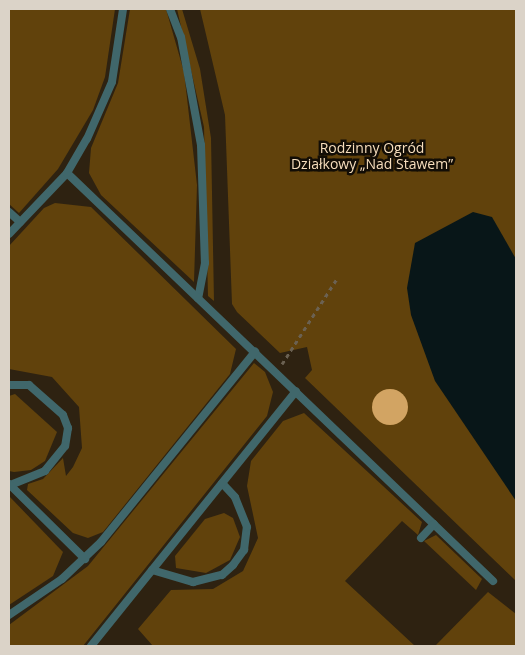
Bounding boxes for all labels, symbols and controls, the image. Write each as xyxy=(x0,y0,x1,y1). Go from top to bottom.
park label: Rodzinny Ogród Działkowy „Nad Stawem” xyxy=(291,140,453,172)

